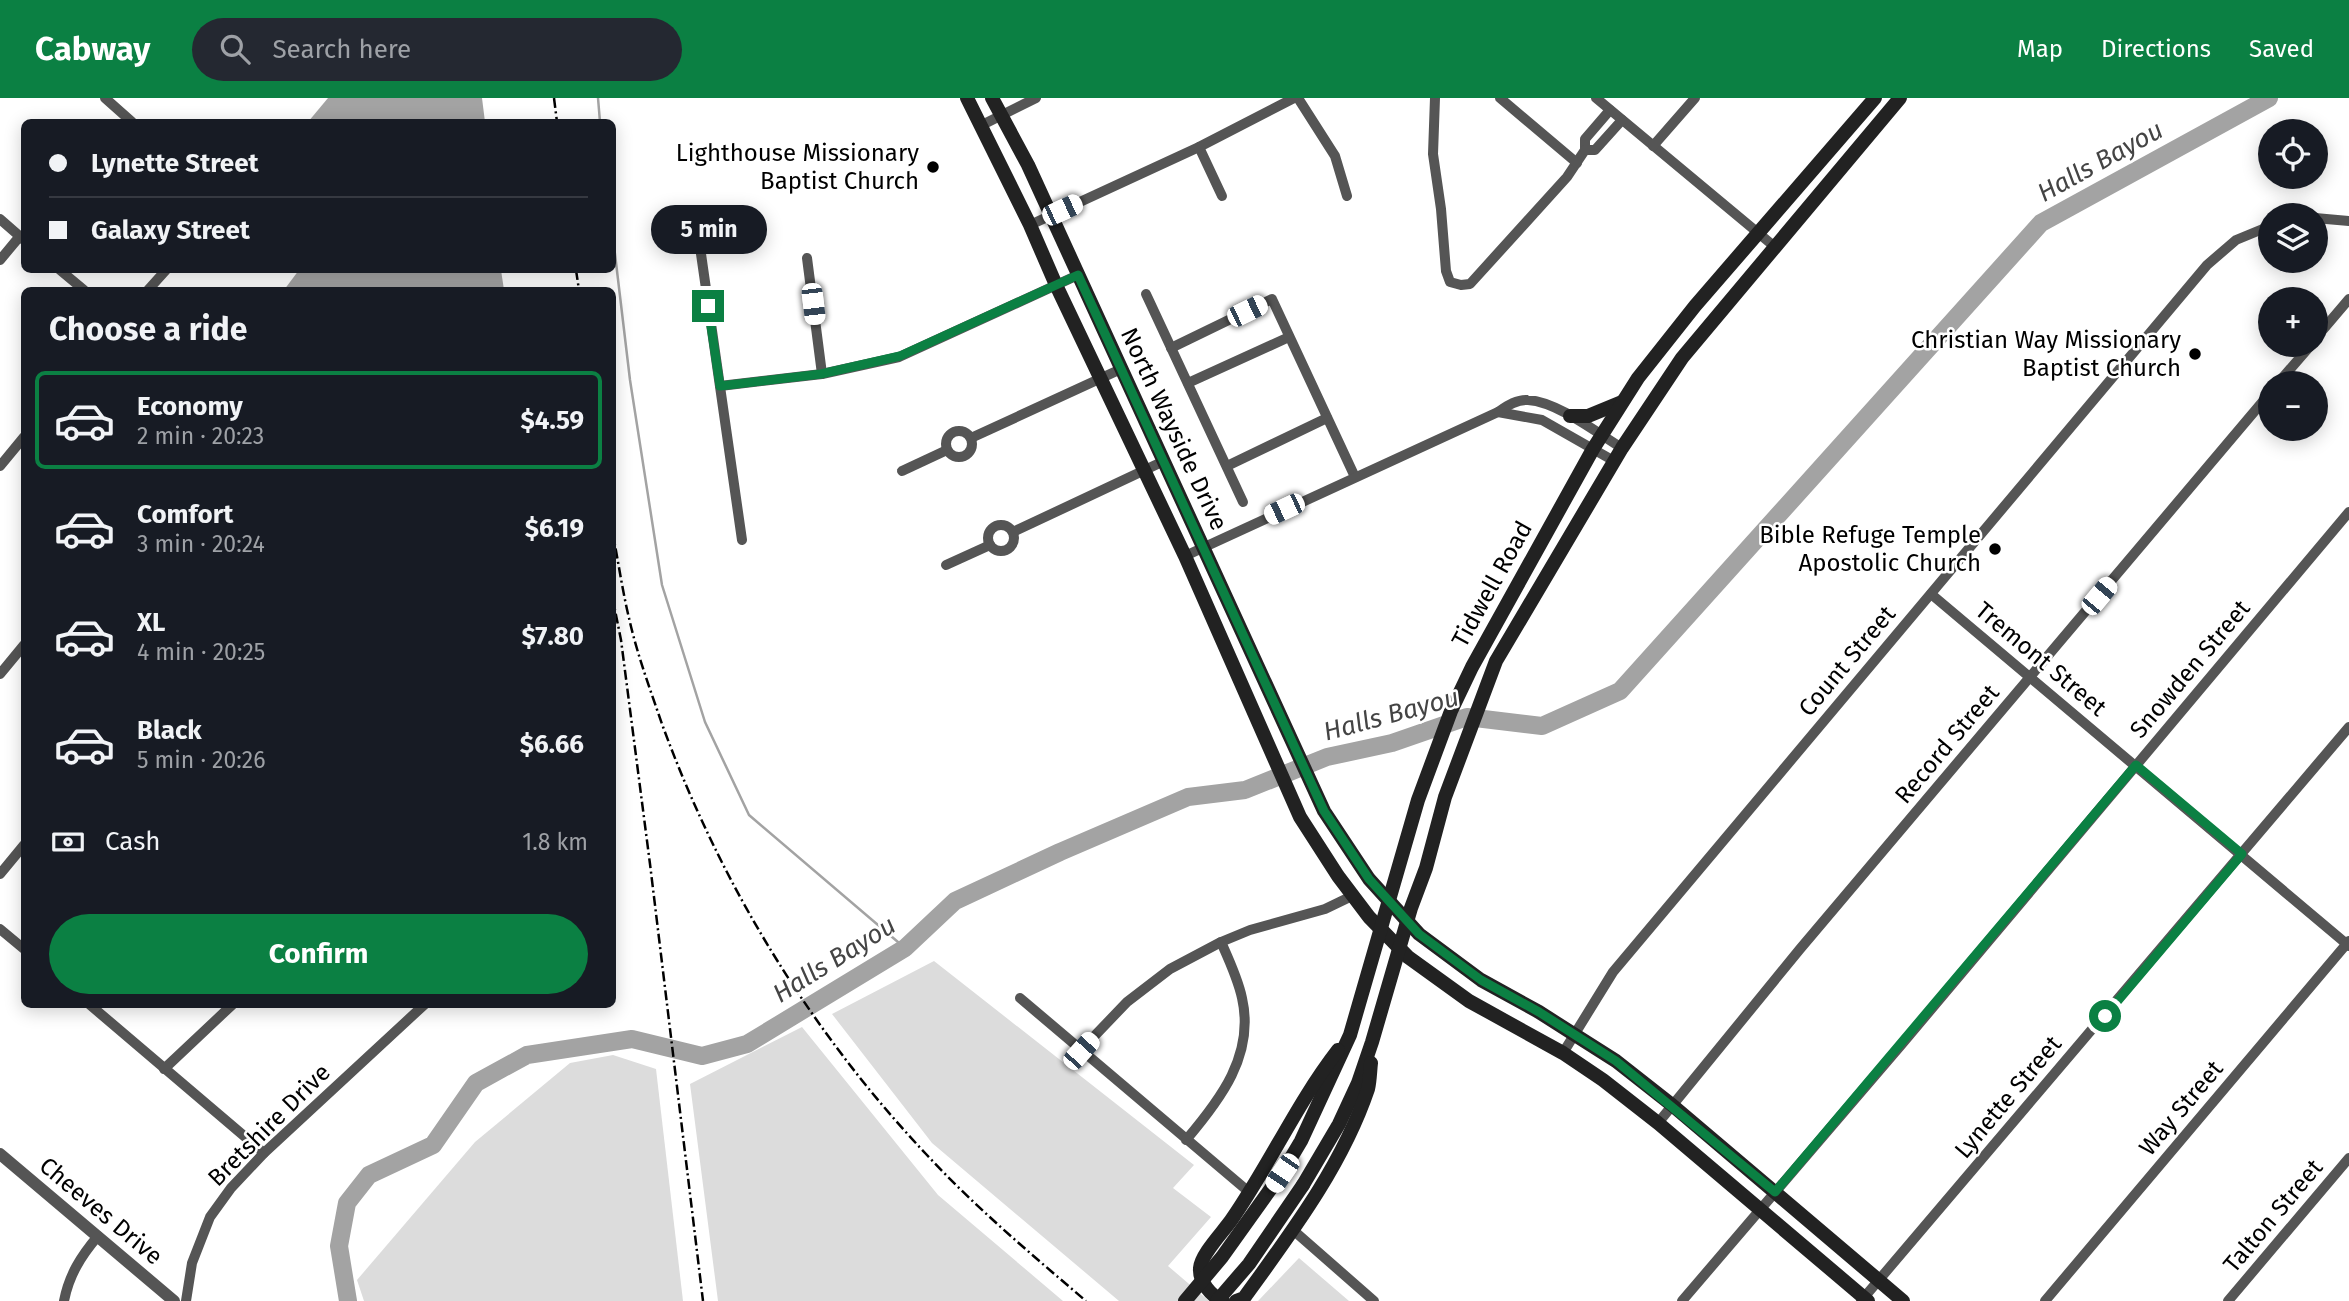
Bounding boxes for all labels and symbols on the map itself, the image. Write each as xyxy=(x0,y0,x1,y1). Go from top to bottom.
water label: Halls Bayou xyxy=(2032,114,2168,209)
place label: Lighthouse Missionary Baptist Church xyxy=(676,139,919,195)
marker: Lighthouse Missionary Baptist Church xyxy=(925,159,941,175)
car xyxy=(1039,192,1086,228)
callout: 5 min xyxy=(650,204,766,254)
car xyxy=(801,282,826,326)
route end xyxy=(692,290,724,322)
car xyxy=(1224,292,1271,330)
street label: North Wayside Drive xyxy=(1115,323,1233,535)
place label: Christian Way Missionary Baptist Church xyxy=(1911,326,2181,382)
marker: Christian Way Missionary Baptist Church xyxy=(2187,346,2203,362)
car xyxy=(1261,491,1308,527)
street label: Tidwell Road xyxy=(1446,516,1538,652)
place label: Bible Refuge Temple Apostolic Church xyxy=(1759,521,1981,577)
marker: Bible Refuge Temple Apostolic Church xyxy=(1987,541,2003,557)
car xyxy=(2078,573,2121,619)
street label: Snowden Street xyxy=(2124,594,2256,744)
street label: Tremont Street xyxy=(1970,596,2112,722)
street label: Count Street xyxy=(1793,600,1901,722)
street label: Record Street xyxy=(1889,679,2005,809)
water label: Halls Bayou xyxy=(1320,682,1462,747)
water label: Halls Bayou xyxy=(767,909,901,1009)
route start xyxy=(2089,1000,2121,1032)
car xyxy=(1060,1028,1103,1074)
street label: Lynette Street xyxy=(1949,1030,2067,1164)
street label: Way Street xyxy=(2133,1055,2229,1161)
street label: Bretshire Drive xyxy=(202,1058,336,1192)
car xyxy=(1262,1150,1303,1196)
street label: Cheeves Drive xyxy=(34,1151,168,1271)
street label: Talton Street xyxy=(2218,1154,2329,1278)

